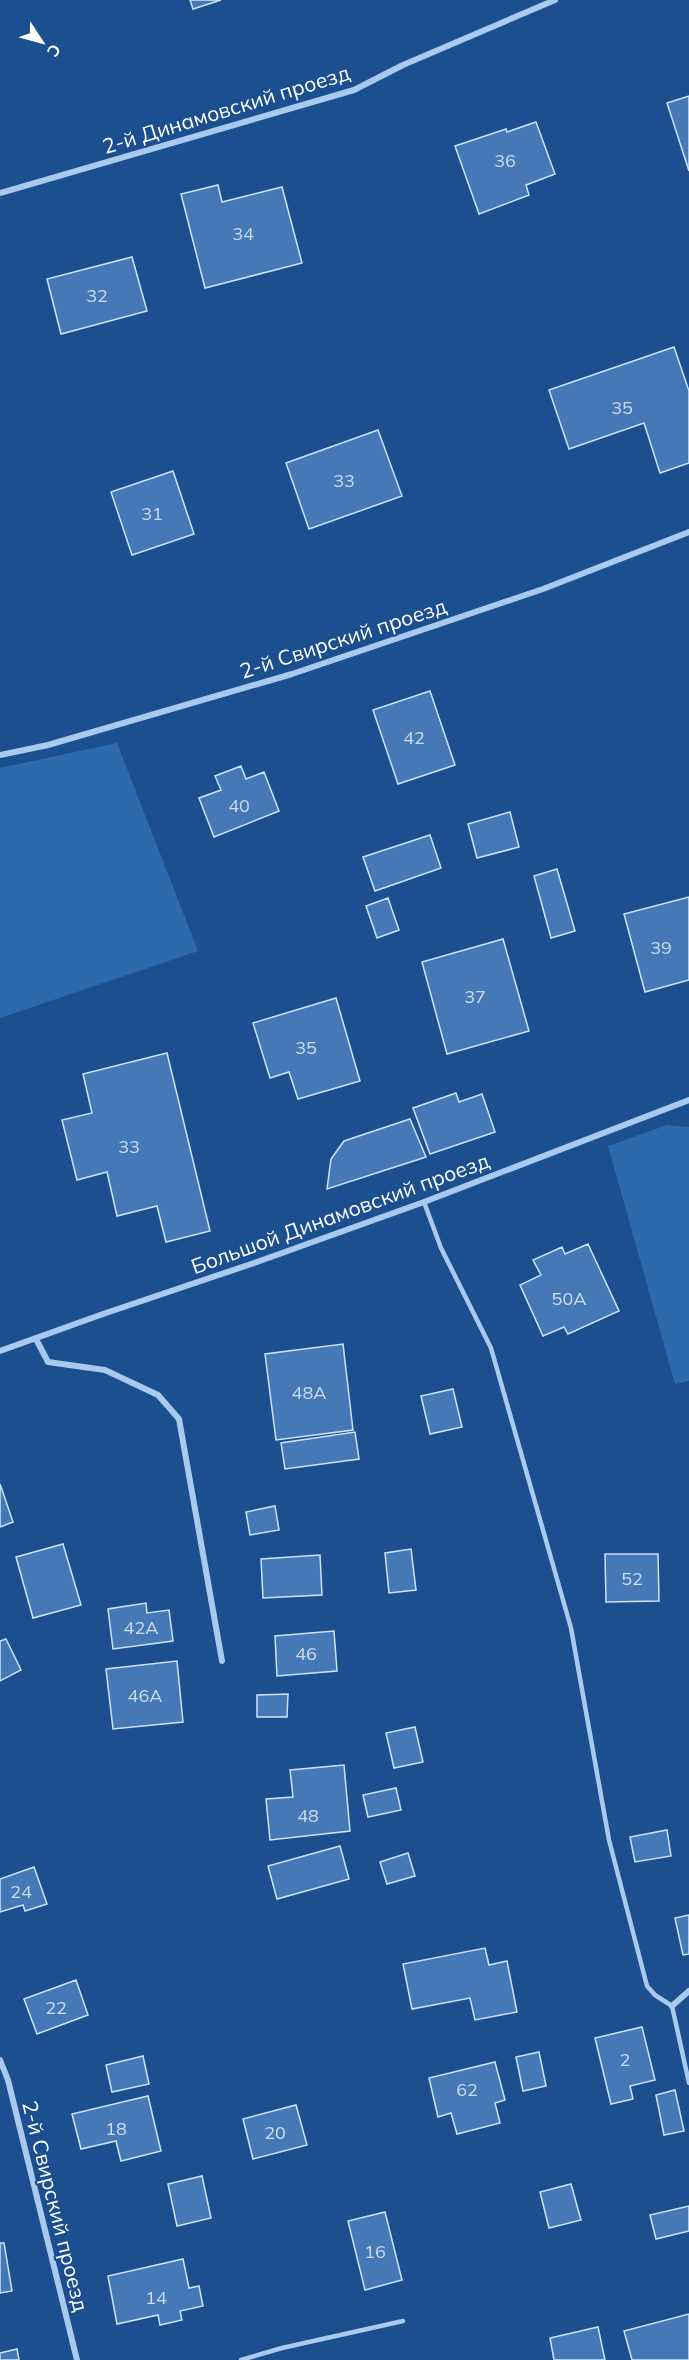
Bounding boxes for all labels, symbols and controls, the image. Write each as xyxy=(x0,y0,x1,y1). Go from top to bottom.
north arrow xyxy=(12,12,72,72)
text: С xyxy=(43,41,65,61)
street label: 2-й Динамовский проезд xyxy=(99,59,353,159)
house number: 36 xyxy=(494,149,516,172)
house number: 34 xyxy=(232,222,254,245)
house number: 32 xyxy=(86,284,108,307)
house number: 35 xyxy=(611,396,633,419)
house number: 33 xyxy=(333,469,355,492)
house number: 31 xyxy=(141,502,163,525)
street label: 2-й Свирский проезд xyxy=(236,592,450,684)
house number: 42 xyxy=(403,726,425,749)
house number: 40 xyxy=(228,794,250,817)
house number: 39 xyxy=(650,936,672,959)
house number: 37 xyxy=(464,985,486,1008)
house number: 35 xyxy=(295,1036,317,1059)
house number: 33 xyxy=(118,1135,140,1158)
street label: Большой Динамовский проезд xyxy=(187,1147,493,1279)
house number: 50А xyxy=(552,1287,586,1310)
house number: 48А xyxy=(292,1381,326,1404)
house number: 52 xyxy=(621,1567,643,1590)
house number: 42А xyxy=(124,1616,158,1639)
house number: 46 xyxy=(295,1642,317,1665)
house number: 46А xyxy=(128,1684,162,1707)
house number: 48 xyxy=(297,1804,319,1827)
house number: 24 xyxy=(10,1880,32,1903)
house number: 22 xyxy=(45,1996,67,2019)
house number: 2 xyxy=(620,2048,630,2071)
house number: 62 xyxy=(456,2078,478,2101)
street label: 2-й Свирский проезд xyxy=(17,2098,95,2314)
house number: 18 xyxy=(105,2117,127,2140)
house number: 20 xyxy=(264,2121,286,2144)
house number: 16 xyxy=(364,2240,386,2263)
house number: 14 xyxy=(145,2286,167,2309)

